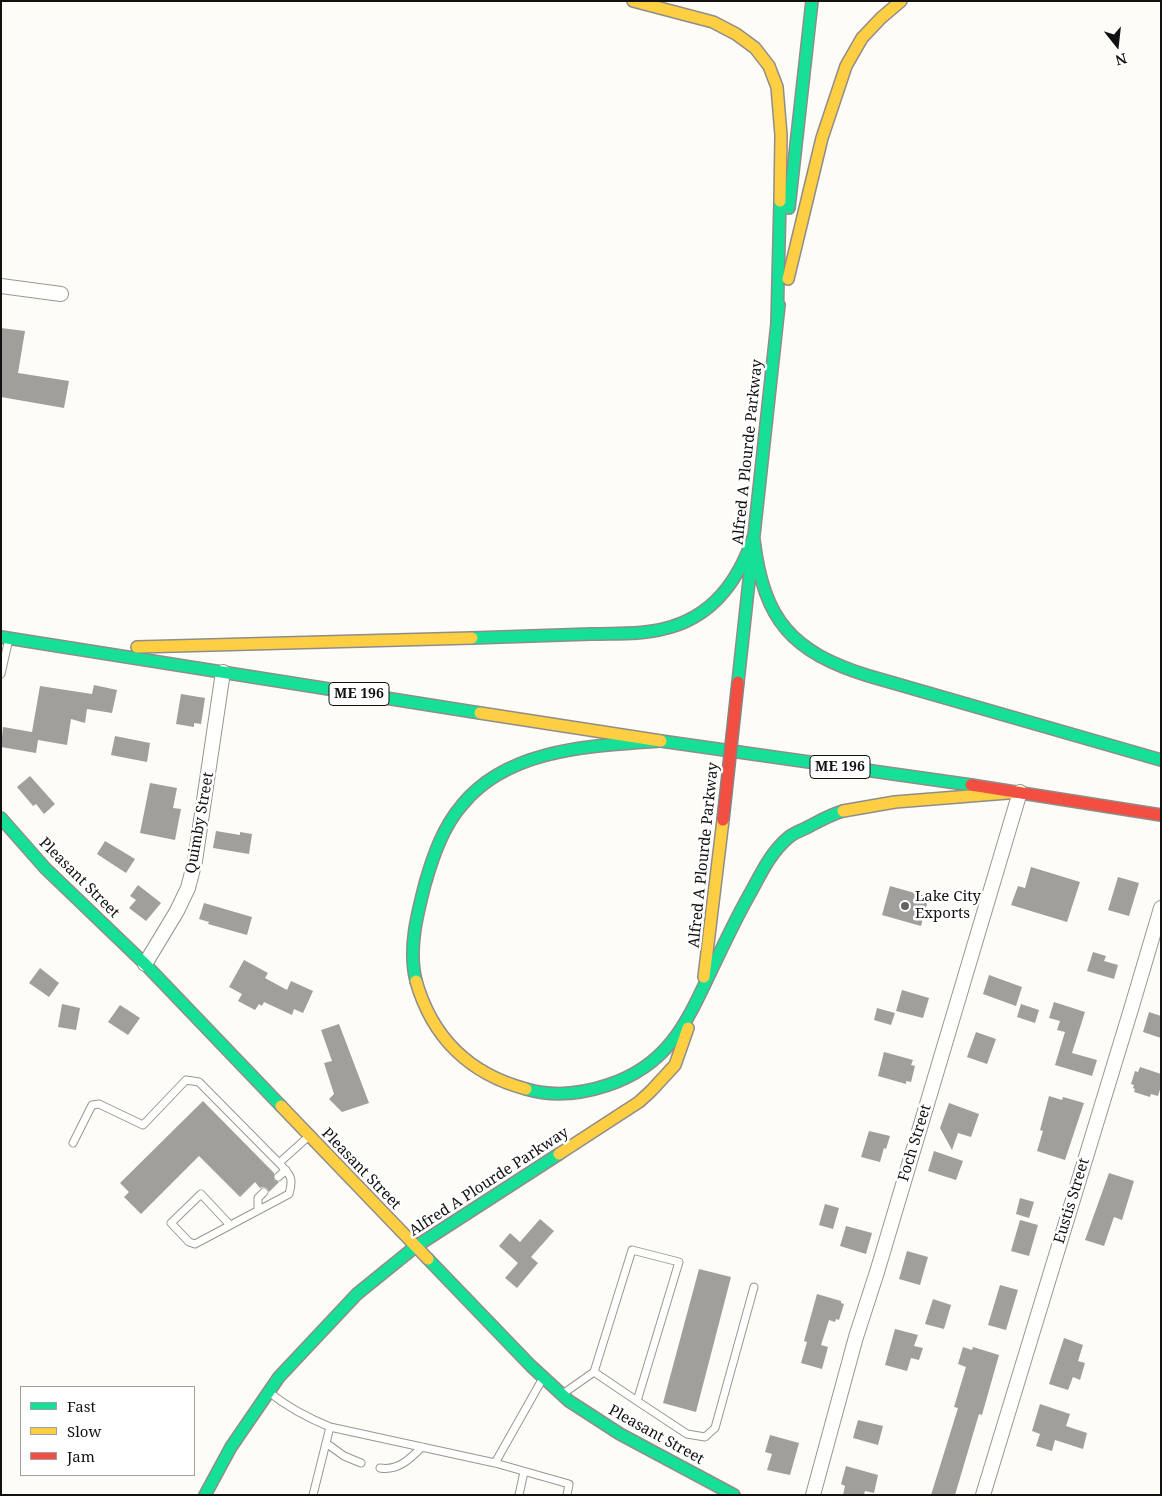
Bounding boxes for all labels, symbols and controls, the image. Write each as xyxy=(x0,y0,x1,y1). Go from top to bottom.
north arrow xyxy=(1092,20,1142,70)
text: N xyxy=(1113,49,1129,71)
street label: Alfred A Plourde Parkway xyxy=(729,358,767,546)
road number: ME 196 xyxy=(329,682,389,706)
road number: ME 196 xyxy=(810,756,870,779)
street label: Alfred A Plourde Parkway xyxy=(685,761,723,949)
street label: Quimby Street xyxy=(182,771,218,875)
street label: Pleasant Street xyxy=(35,834,123,922)
place label: Lake City Exports xyxy=(915,888,981,923)
marker: Lake City Exports xyxy=(899,900,911,912)
street label: Foch Street xyxy=(895,1102,935,1184)
street label: Alfred A Plourde Parkway xyxy=(406,1124,572,1240)
street label: Pleasant Street xyxy=(318,1125,404,1213)
street label: Eustis Street xyxy=(1050,1156,1094,1246)
legend xyxy=(20,1386,195,1476)
text: Fast xyxy=(67,1396,96,1416)
street label: Pleasant Street xyxy=(605,1401,707,1469)
text: Slow xyxy=(67,1421,101,1441)
text: Jam xyxy=(67,1446,95,1466)

